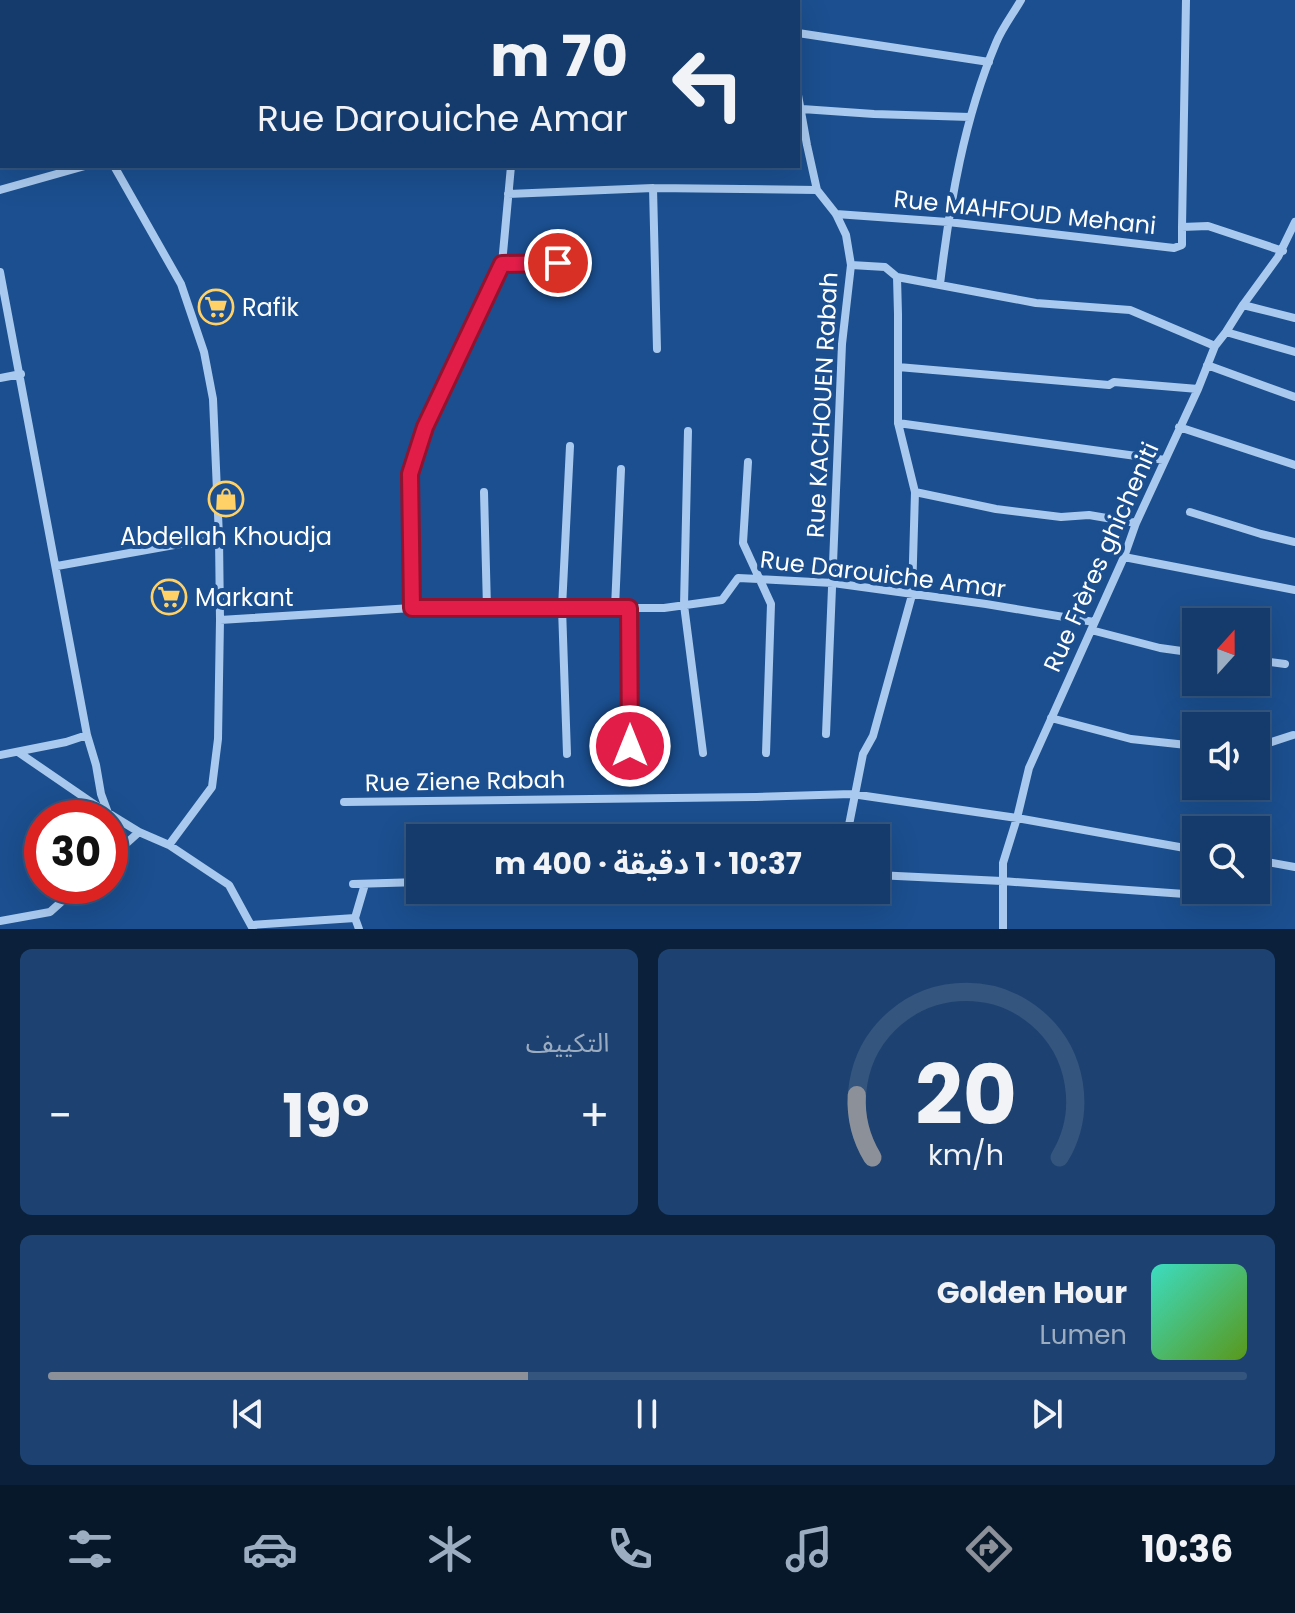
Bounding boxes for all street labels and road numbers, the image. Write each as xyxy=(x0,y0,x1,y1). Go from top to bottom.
street label: Rue MAHFOUD Mehani xyxy=(892,182,1158,242)
street label: Rue KACHOUEN Rabah xyxy=(799,271,845,539)
street label: Rue Frères ghicheniti xyxy=(1035,437,1167,677)
street label: Rue Darouiche Amar xyxy=(758,543,1008,605)
street label: Rue Ziene Rabah xyxy=(365,763,565,799)

